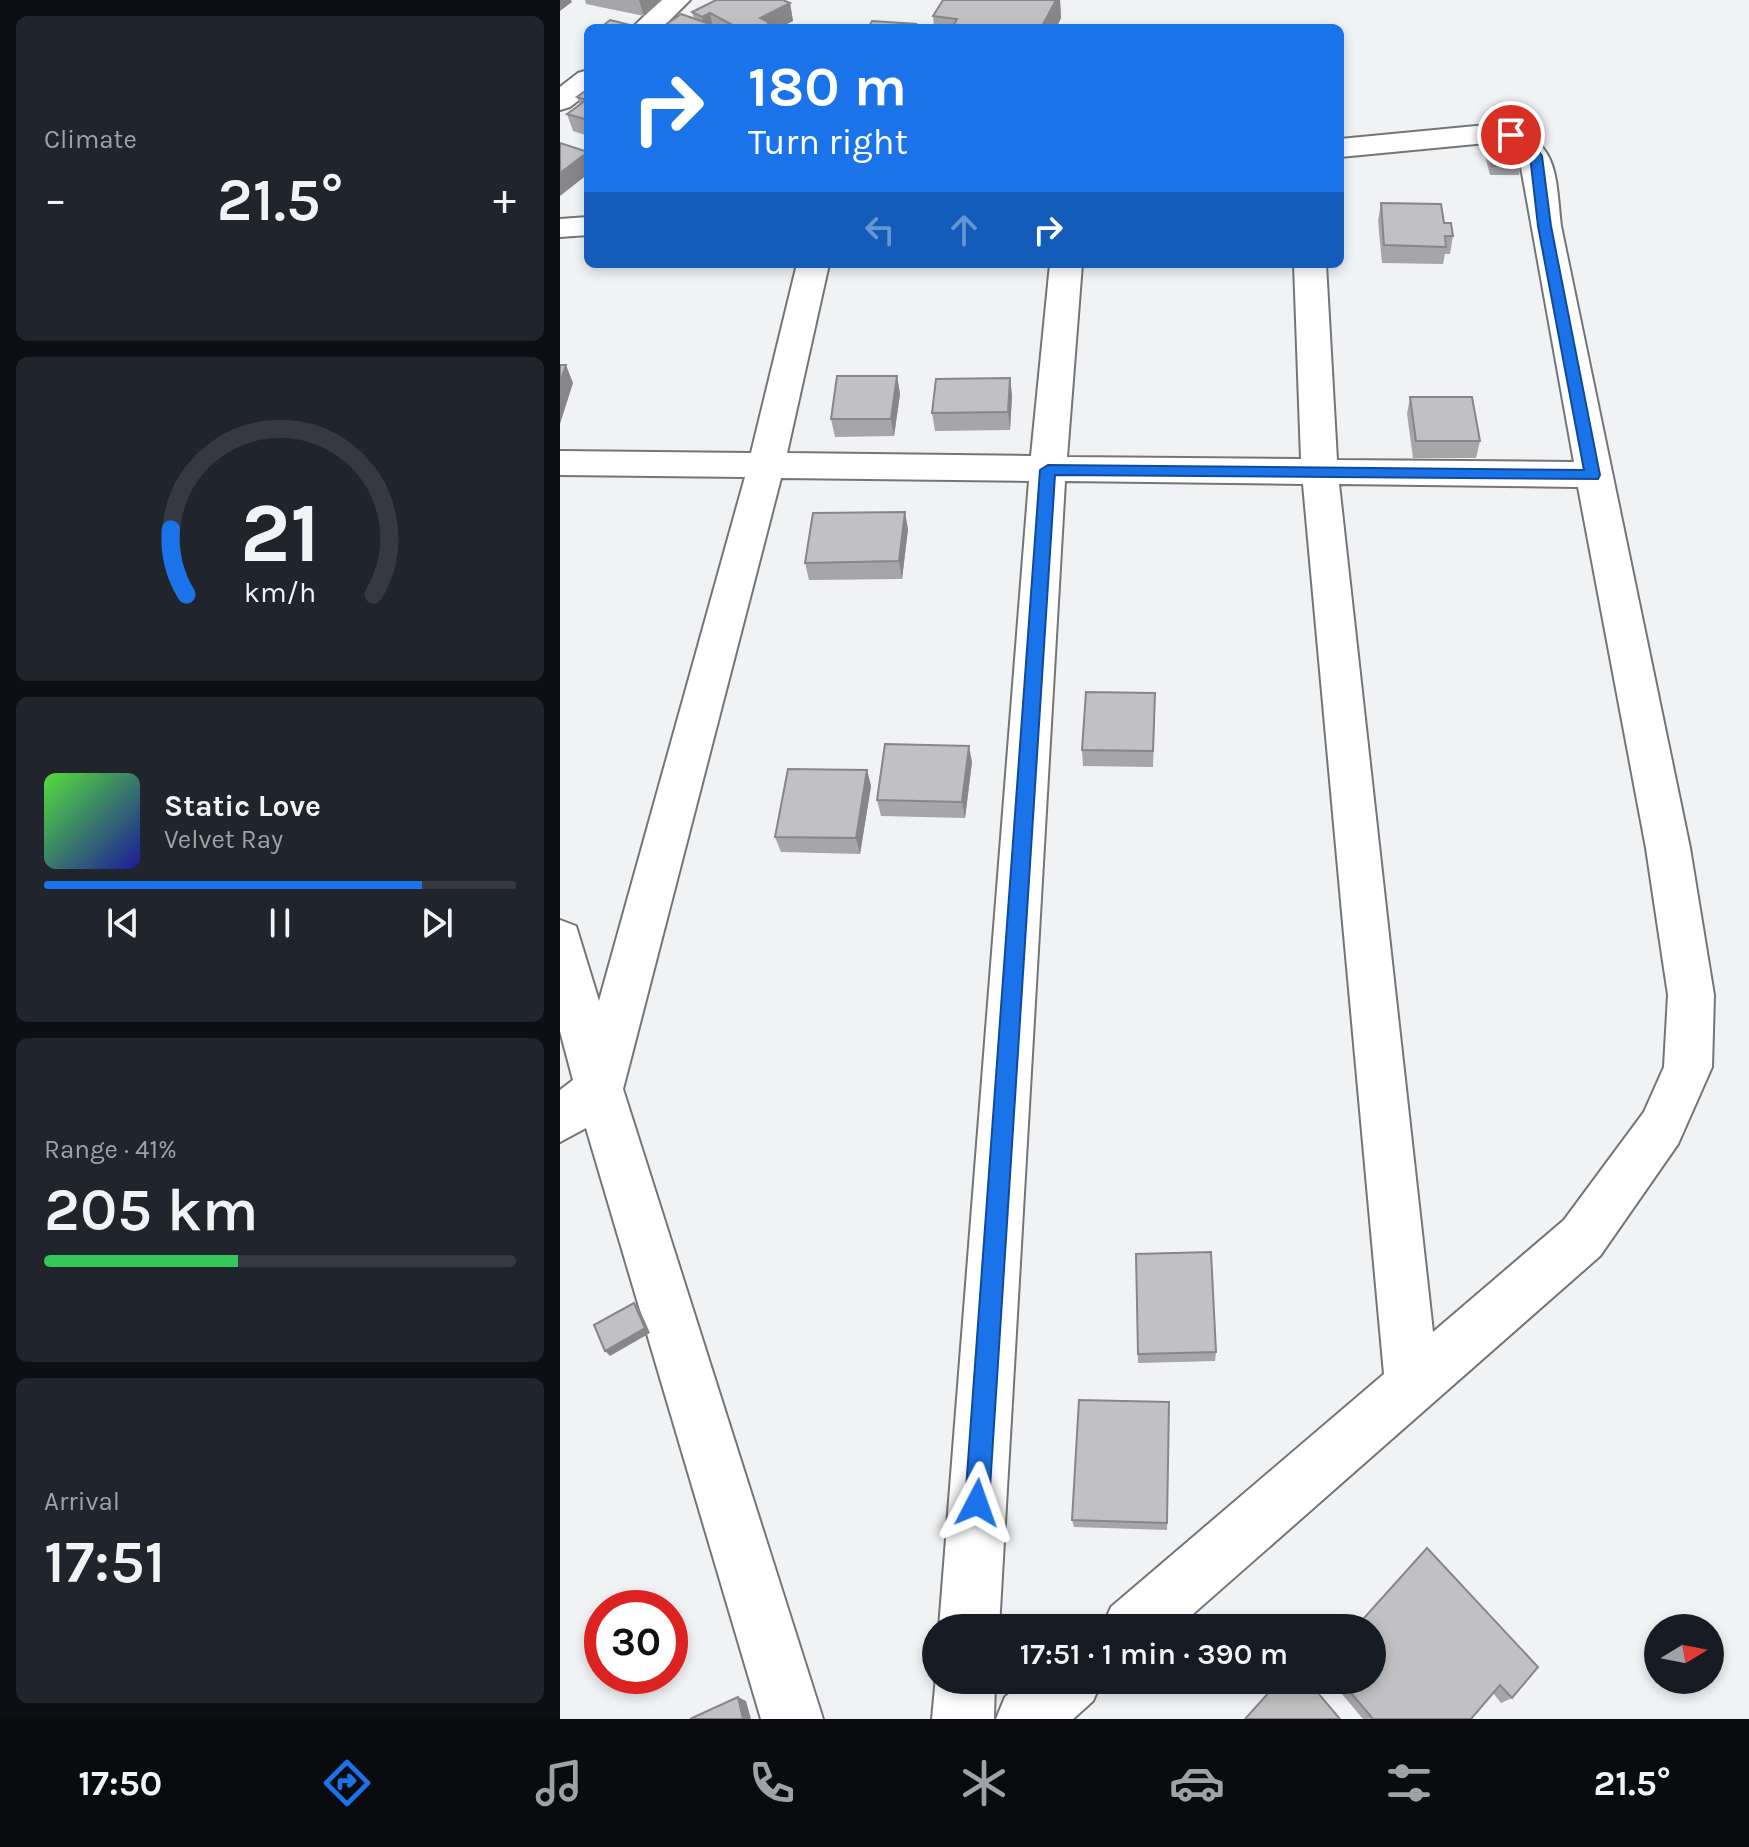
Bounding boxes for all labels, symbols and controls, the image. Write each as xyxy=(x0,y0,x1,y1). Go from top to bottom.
text: 180 m xyxy=(748,54,907,119)
icon: right xyxy=(616,56,720,160)
pin xyxy=(1477,101,1545,169)
icon: arrive xyxy=(1489,113,1533,157)
text: Turn right xyxy=(748,121,908,163)
text: Climate xyxy=(44,124,137,155)
text: 21.5° xyxy=(217,165,343,235)
text: − xyxy=(44,174,67,225)
text: + xyxy=(493,174,516,225)
icon: left xyxy=(858,208,902,252)
icon: ahead xyxy=(942,208,986,252)
icon: right xyxy=(1026,208,1070,252)
text: 21 xyxy=(240,484,320,581)
text: km/h xyxy=(244,576,316,609)
text: Static Love xyxy=(164,788,321,824)
text: Velvet Ray xyxy=(164,824,283,855)
icon: previous xyxy=(101,901,145,945)
icon: pause xyxy=(258,901,302,945)
icon: next xyxy=(415,901,459,945)
text: Range · 41% xyxy=(44,1134,177,1165)
text: 205 km xyxy=(44,1175,259,1245)
position arrow xyxy=(935,1461,1019,1545)
text: Arrival xyxy=(44,1486,120,1517)
text: 17:51 xyxy=(44,1527,166,1597)
speed limit sign: 30 xyxy=(584,1590,688,1694)
north arrow xyxy=(1644,1614,1724,1694)
map controls xyxy=(1644,1614,1724,1694)
text: 17:51 · 1 min · 390 m xyxy=(1020,1636,1288,1672)
icon: directions xyxy=(319,1755,375,1811)
icon: music xyxy=(531,1755,587,1811)
icon: phone xyxy=(744,1755,800,1811)
icon: climate xyxy=(956,1755,1012,1811)
icon: car xyxy=(1169,1755,1225,1811)
icon: filters xyxy=(1381,1755,1437,1811)
text: 17:50 xyxy=(78,1762,162,1804)
text: 21.5° xyxy=(1593,1762,1671,1804)

